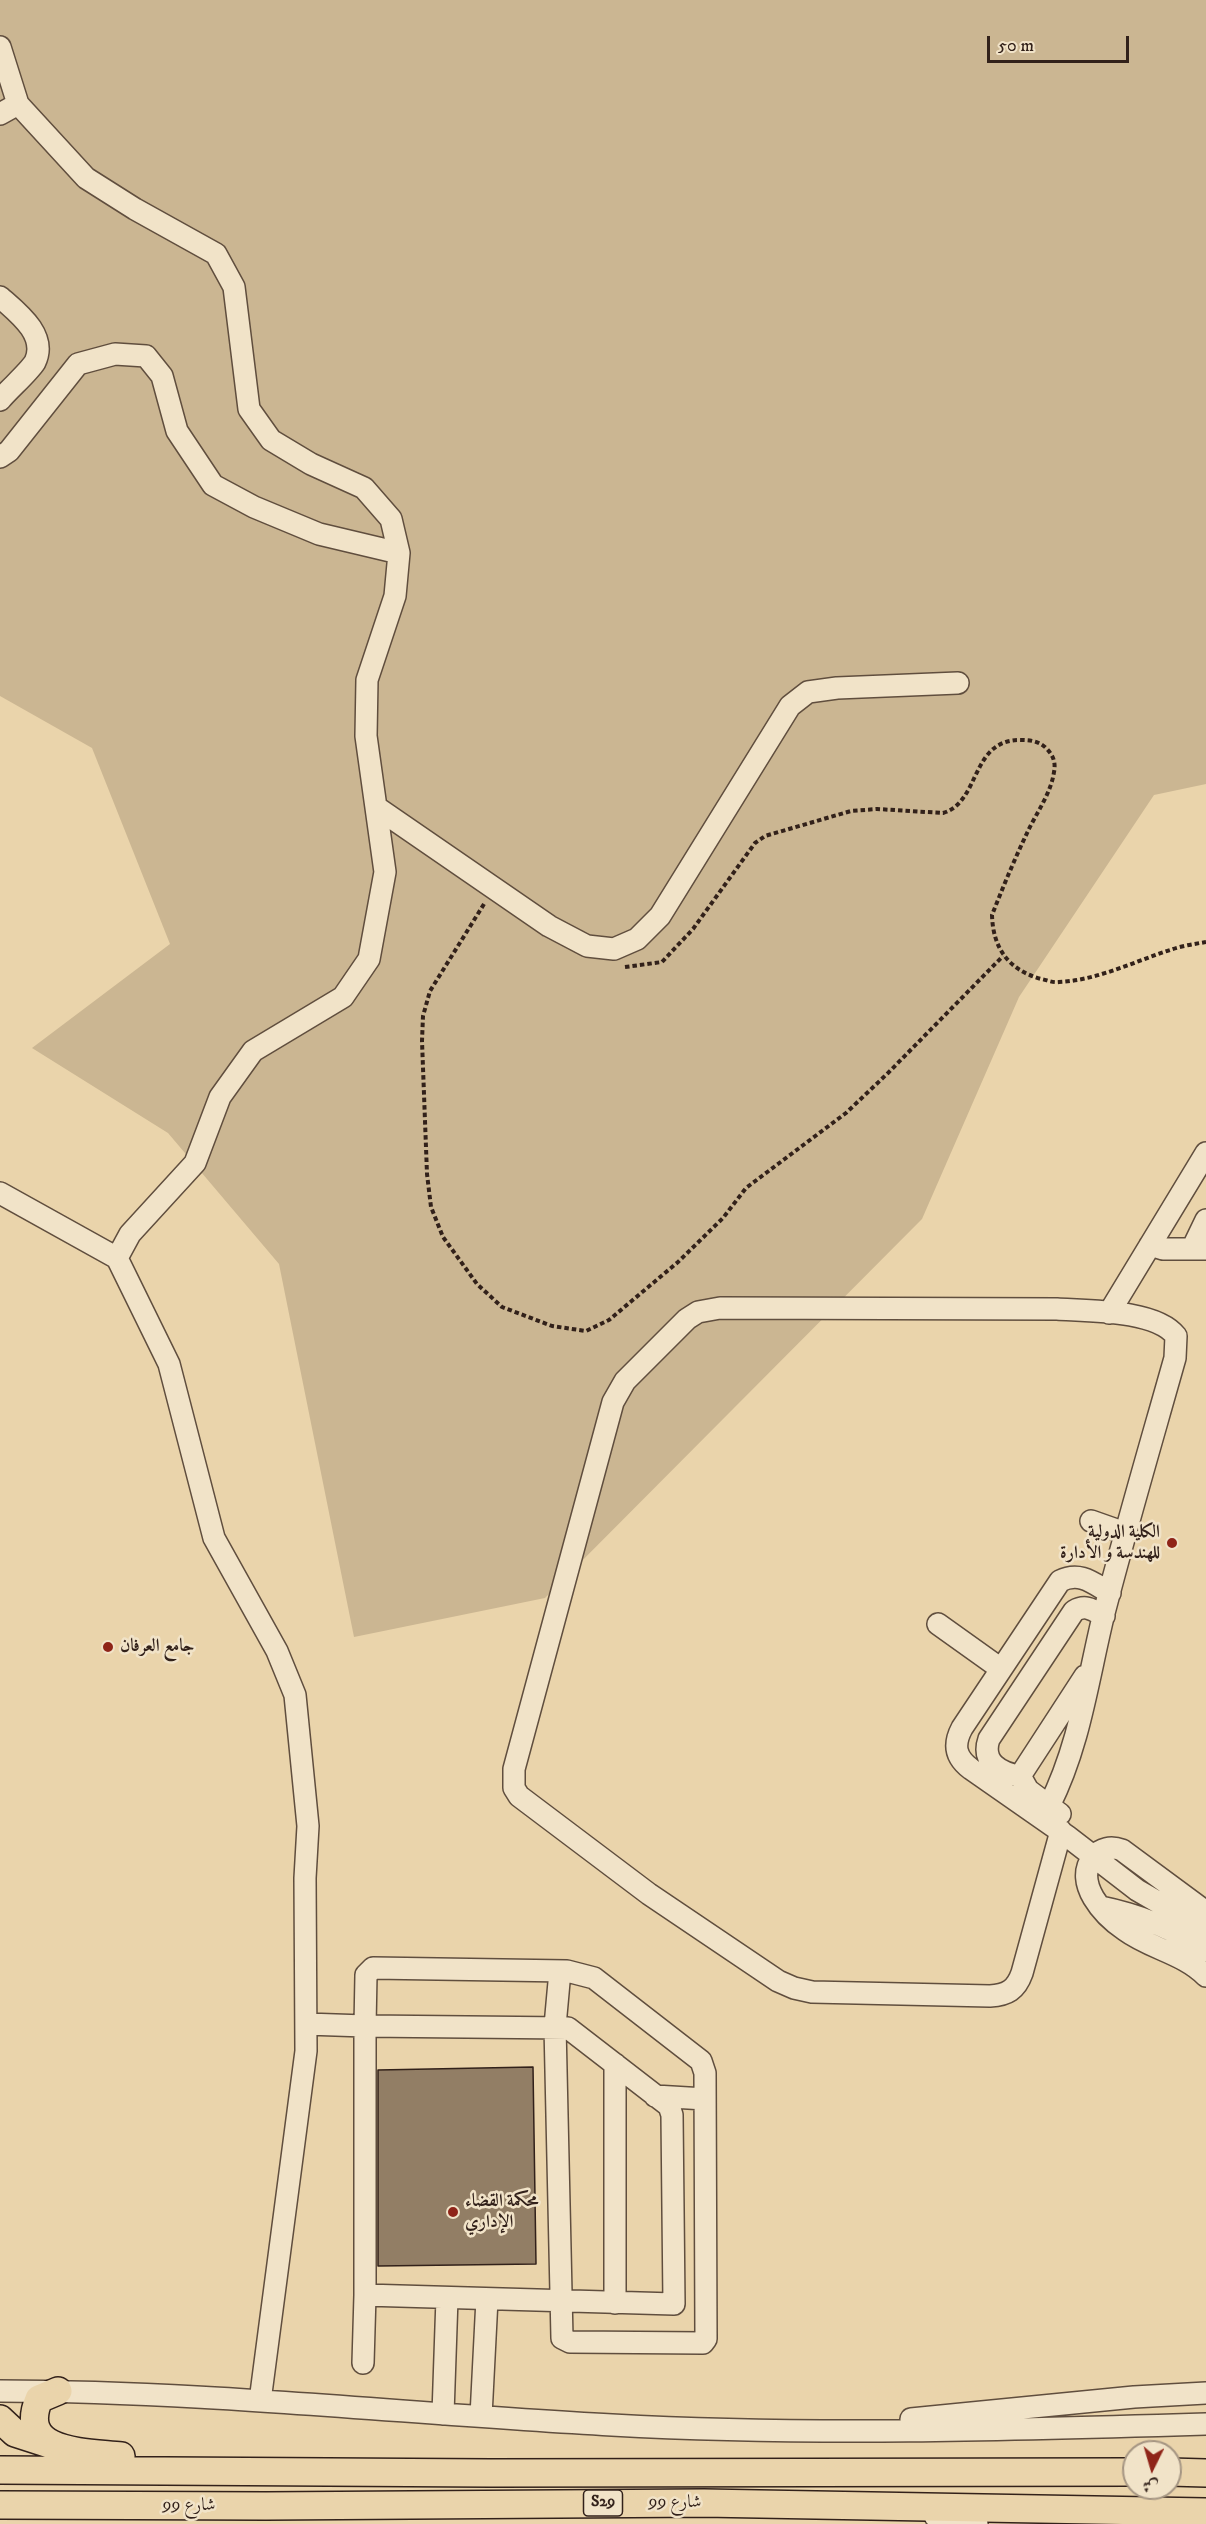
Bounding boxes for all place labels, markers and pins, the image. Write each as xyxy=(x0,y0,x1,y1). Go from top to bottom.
place label: الكلية الدولية للهندسة و الأدارة xyxy=(1060,1522,1160,1564)
marker: الكلية الدولية للهندسة و الأدارة xyxy=(1165,1536,1179,1550)
place label: جامع العرفان xyxy=(120,1636,194,1658)
marker: جامع العرفان xyxy=(101,1640,115,1654)
place label: محكمة القضاء الإداري xyxy=(465,2191,538,2234)
marker: محكمة القضاء الإداري xyxy=(446,2205,460,2219)

